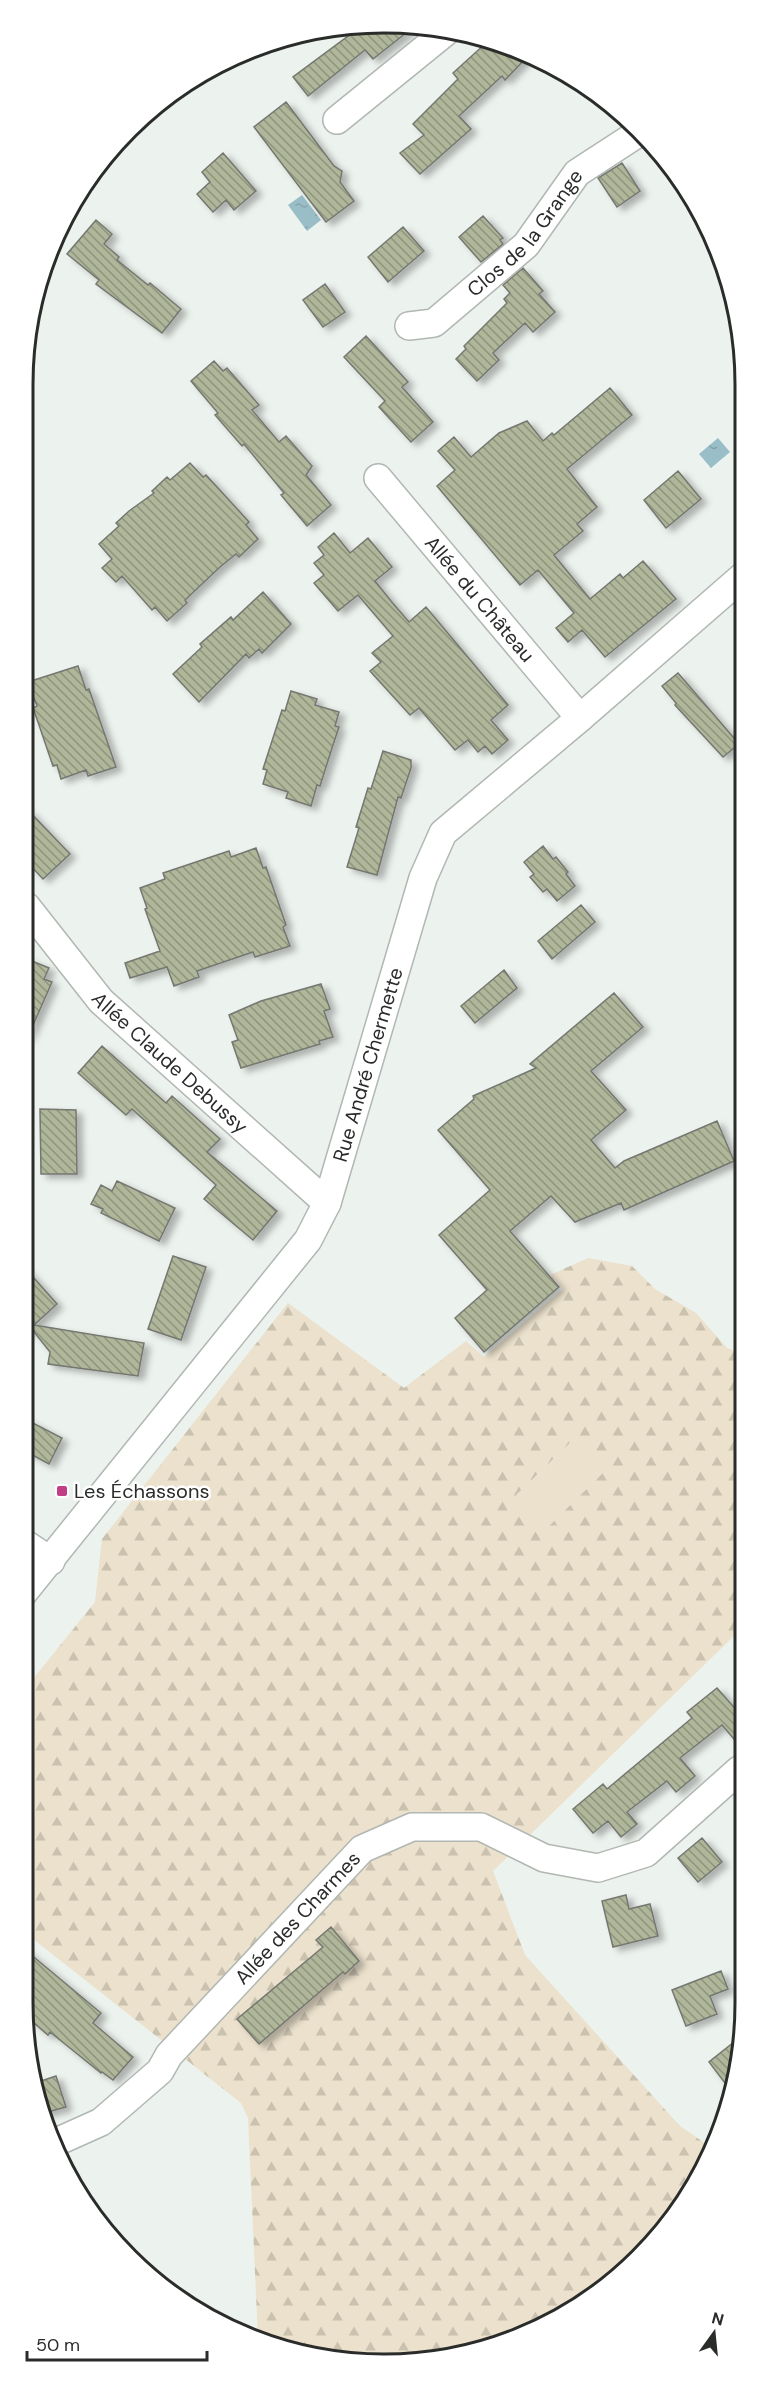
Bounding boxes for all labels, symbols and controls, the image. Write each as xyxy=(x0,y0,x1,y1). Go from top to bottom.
street label: Clos de la Grange xyxy=(462,164,588,302)
street label: Allée du Château xyxy=(419,530,540,667)
street label: Rue André Chermette xyxy=(327,965,409,1165)
street label: Allée Claude Debussy xyxy=(86,987,253,1139)
place label: Les Échassons xyxy=(74,1478,209,1504)
marker: Les Échassons xyxy=(55,1484,69,1498)
street label: Allée des Charmes xyxy=(229,1846,366,1990)
north arrow xyxy=(684,2303,744,2363)
text: N xyxy=(709,2307,726,2331)
scale bar xyxy=(27,2324,207,2362)
text: 50 m xyxy=(36,2333,80,2357)

